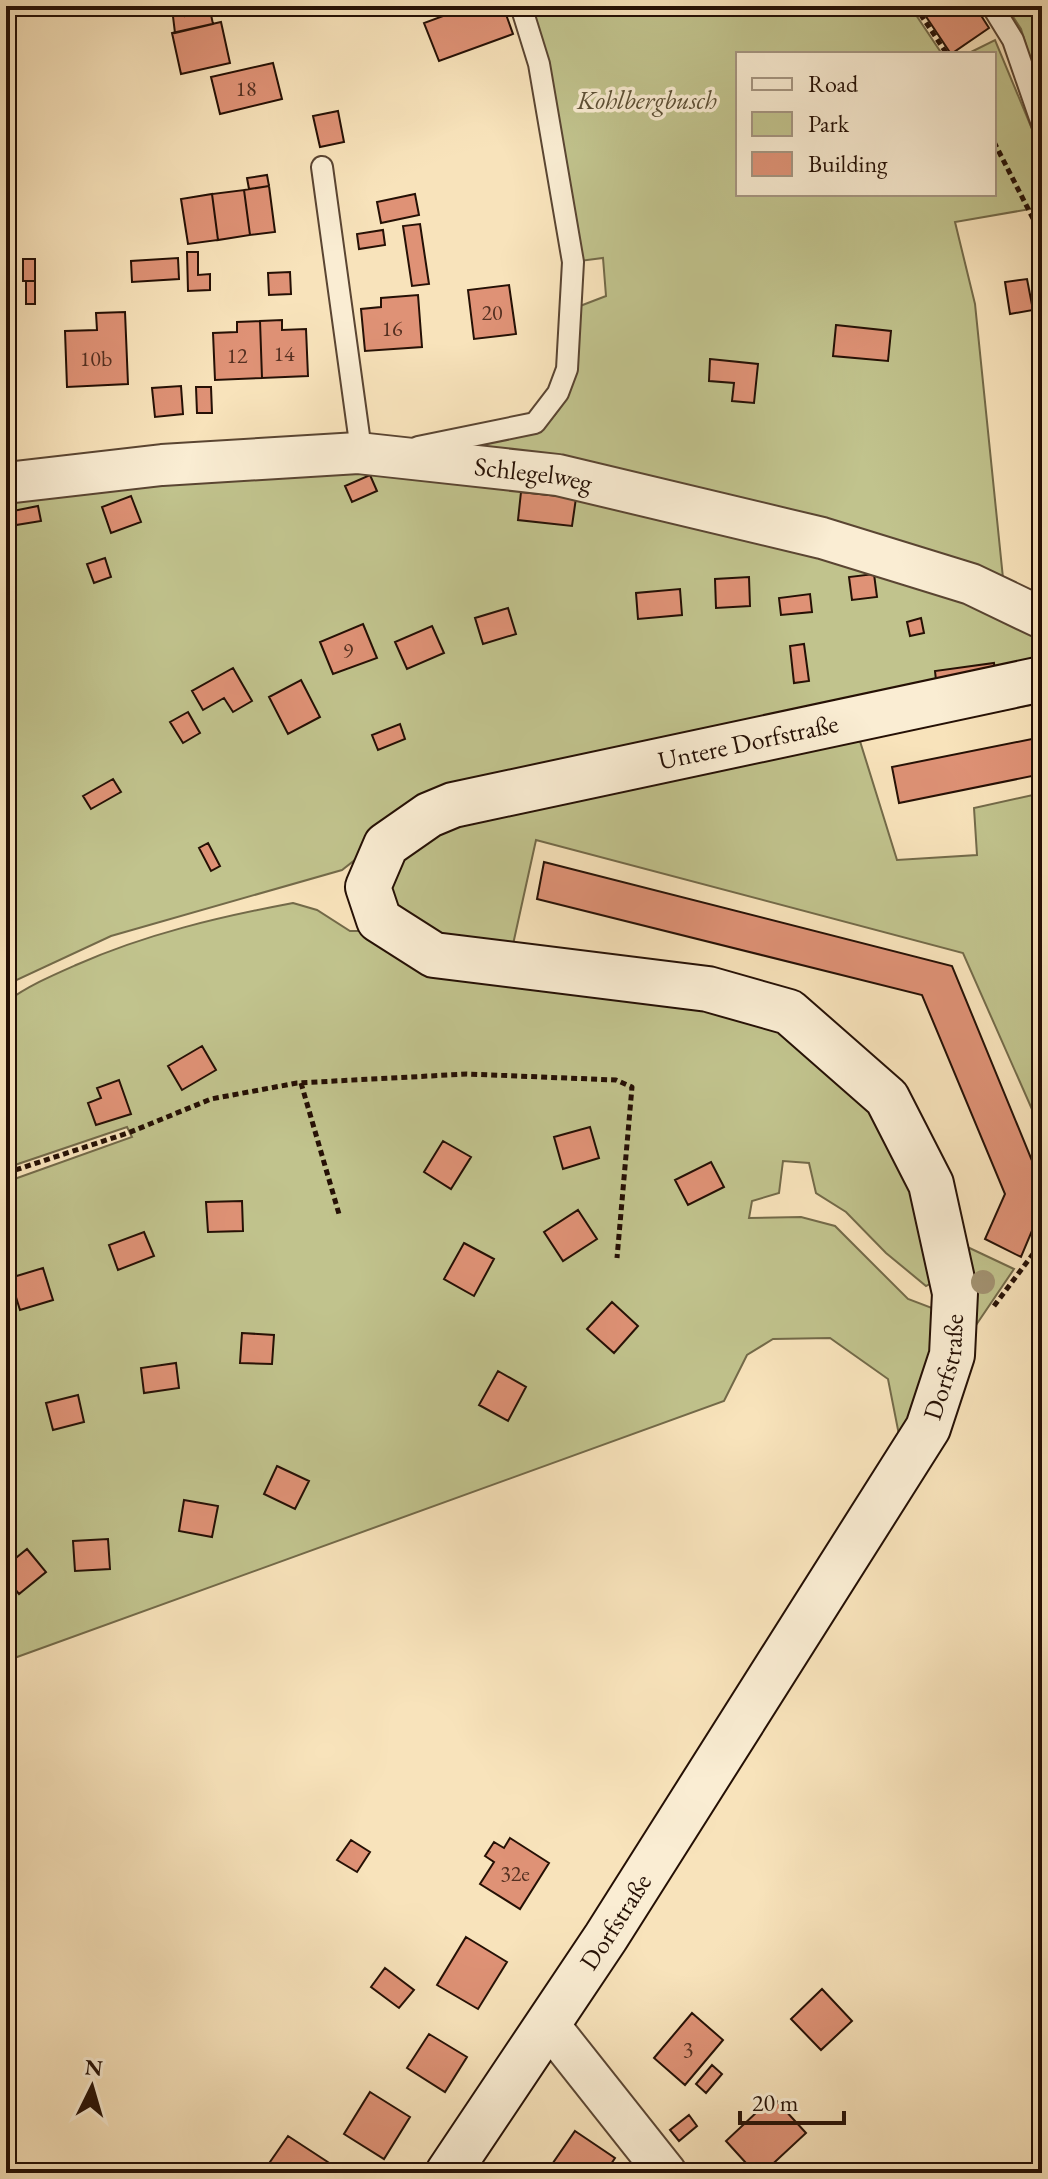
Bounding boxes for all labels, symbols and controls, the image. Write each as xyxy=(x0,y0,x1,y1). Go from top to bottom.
legend xyxy=(736,52,996,196)
text: Road xyxy=(808,68,859,99)
house number: 18 xyxy=(235,74,257,103)
park label: Kohlbergbusch xyxy=(576,83,717,117)
text: Park xyxy=(808,108,850,139)
text: Building xyxy=(808,148,888,179)
house number: 20 xyxy=(481,298,503,327)
house number: 16 xyxy=(381,314,403,343)
house number: 14 xyxy=(273,339,295,368)
house number: 12 xyxy=(226,341,248,370)
house number: 10b xyxy=(80,344,112,373)
street label: Schlegelweg xyxy=(473,449,596,500)
house number: 9 xyxy=(343,636,354,665)
street label: Untere Dorfstraße xyxy=(655,706,841,778)
street label: Dorfstraße xyxy=(915,1313,971,1424)
house number: 32e xyxy=(500,1859,530,1888)
street label: Dorfstraße xyxy=(572,1867,659,1977)
house number: 3 xyxy=(683,2035,693,2064)
north arrow xyxy=(52,2047,132,2127)
text: N xyxy=(84,2052,104,2083)
scale bar xyxy=(740,2075,844,2125)
text: 20 m xyxy=(752,2087,799,2118)

